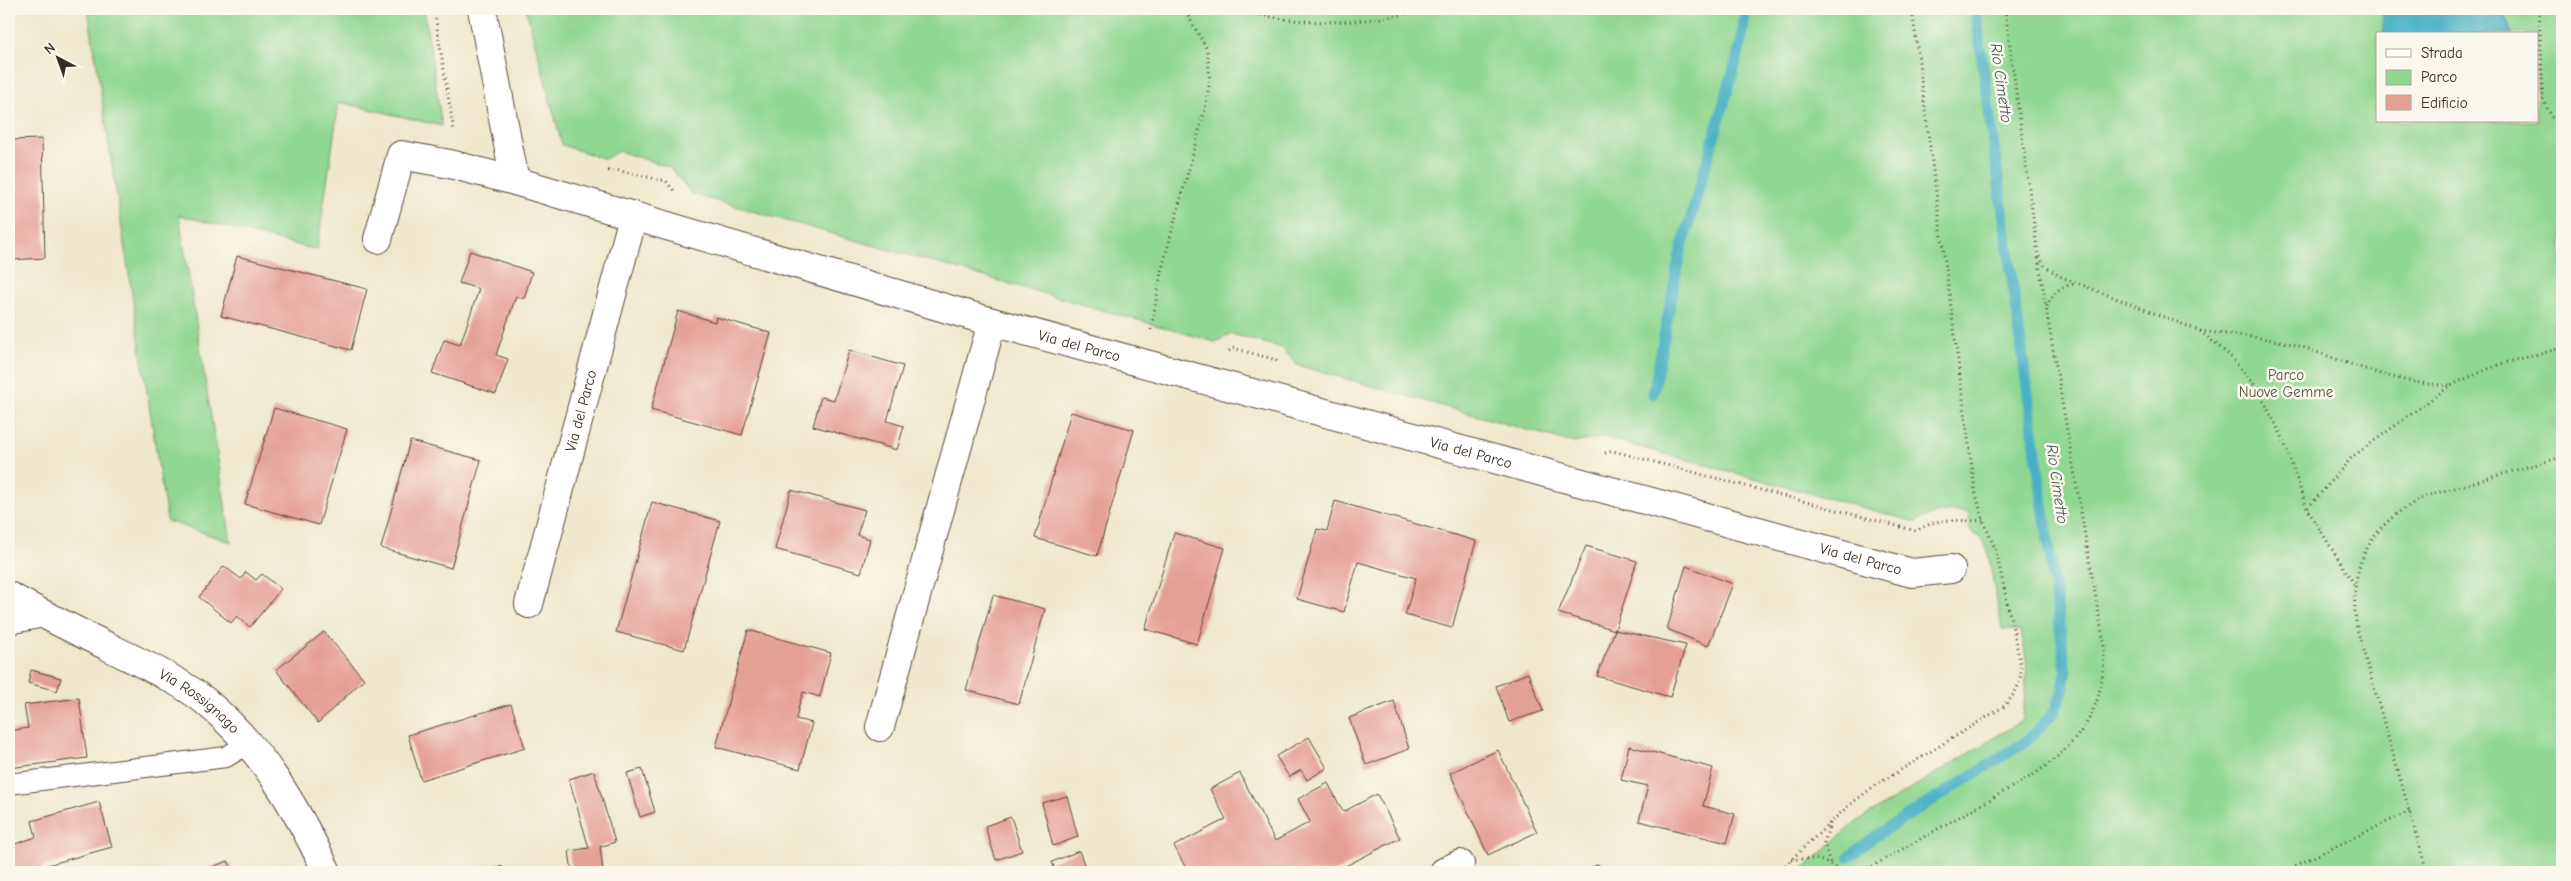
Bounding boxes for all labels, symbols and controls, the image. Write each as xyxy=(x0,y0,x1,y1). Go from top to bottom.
north arrow xyxy=(32,32,82,82)
legend xyxy=(2376,32,2538,122)
text: N xyxy=(41,39,59,58)
water label: Rio Cimetto xyxy=(1987,42,2015,124)
text: Strada xyxy=(2421,44,2463,62)
text: Parco xyxy=(2421,68,2457,86)
text: Edificio xyxy=(2421,94,2468,112)
street label: Via del Parco xyxy=(1036,326,1122,366)
park label: Parco Nuove Gemme xyxy=(2239,366,2334,401)
street label: Via del Parco xyxy=(561,368,601,454)
street label: Via del Parco xyxy=(1428,433,1514,472)
water label: Rio Cimetto xyxy=(2043,443,2071,525)
street label: Via del Parco xyxy=(1818,539,1904,579)
street label: Via Rossignago xyxy=(156,665,243,737)

